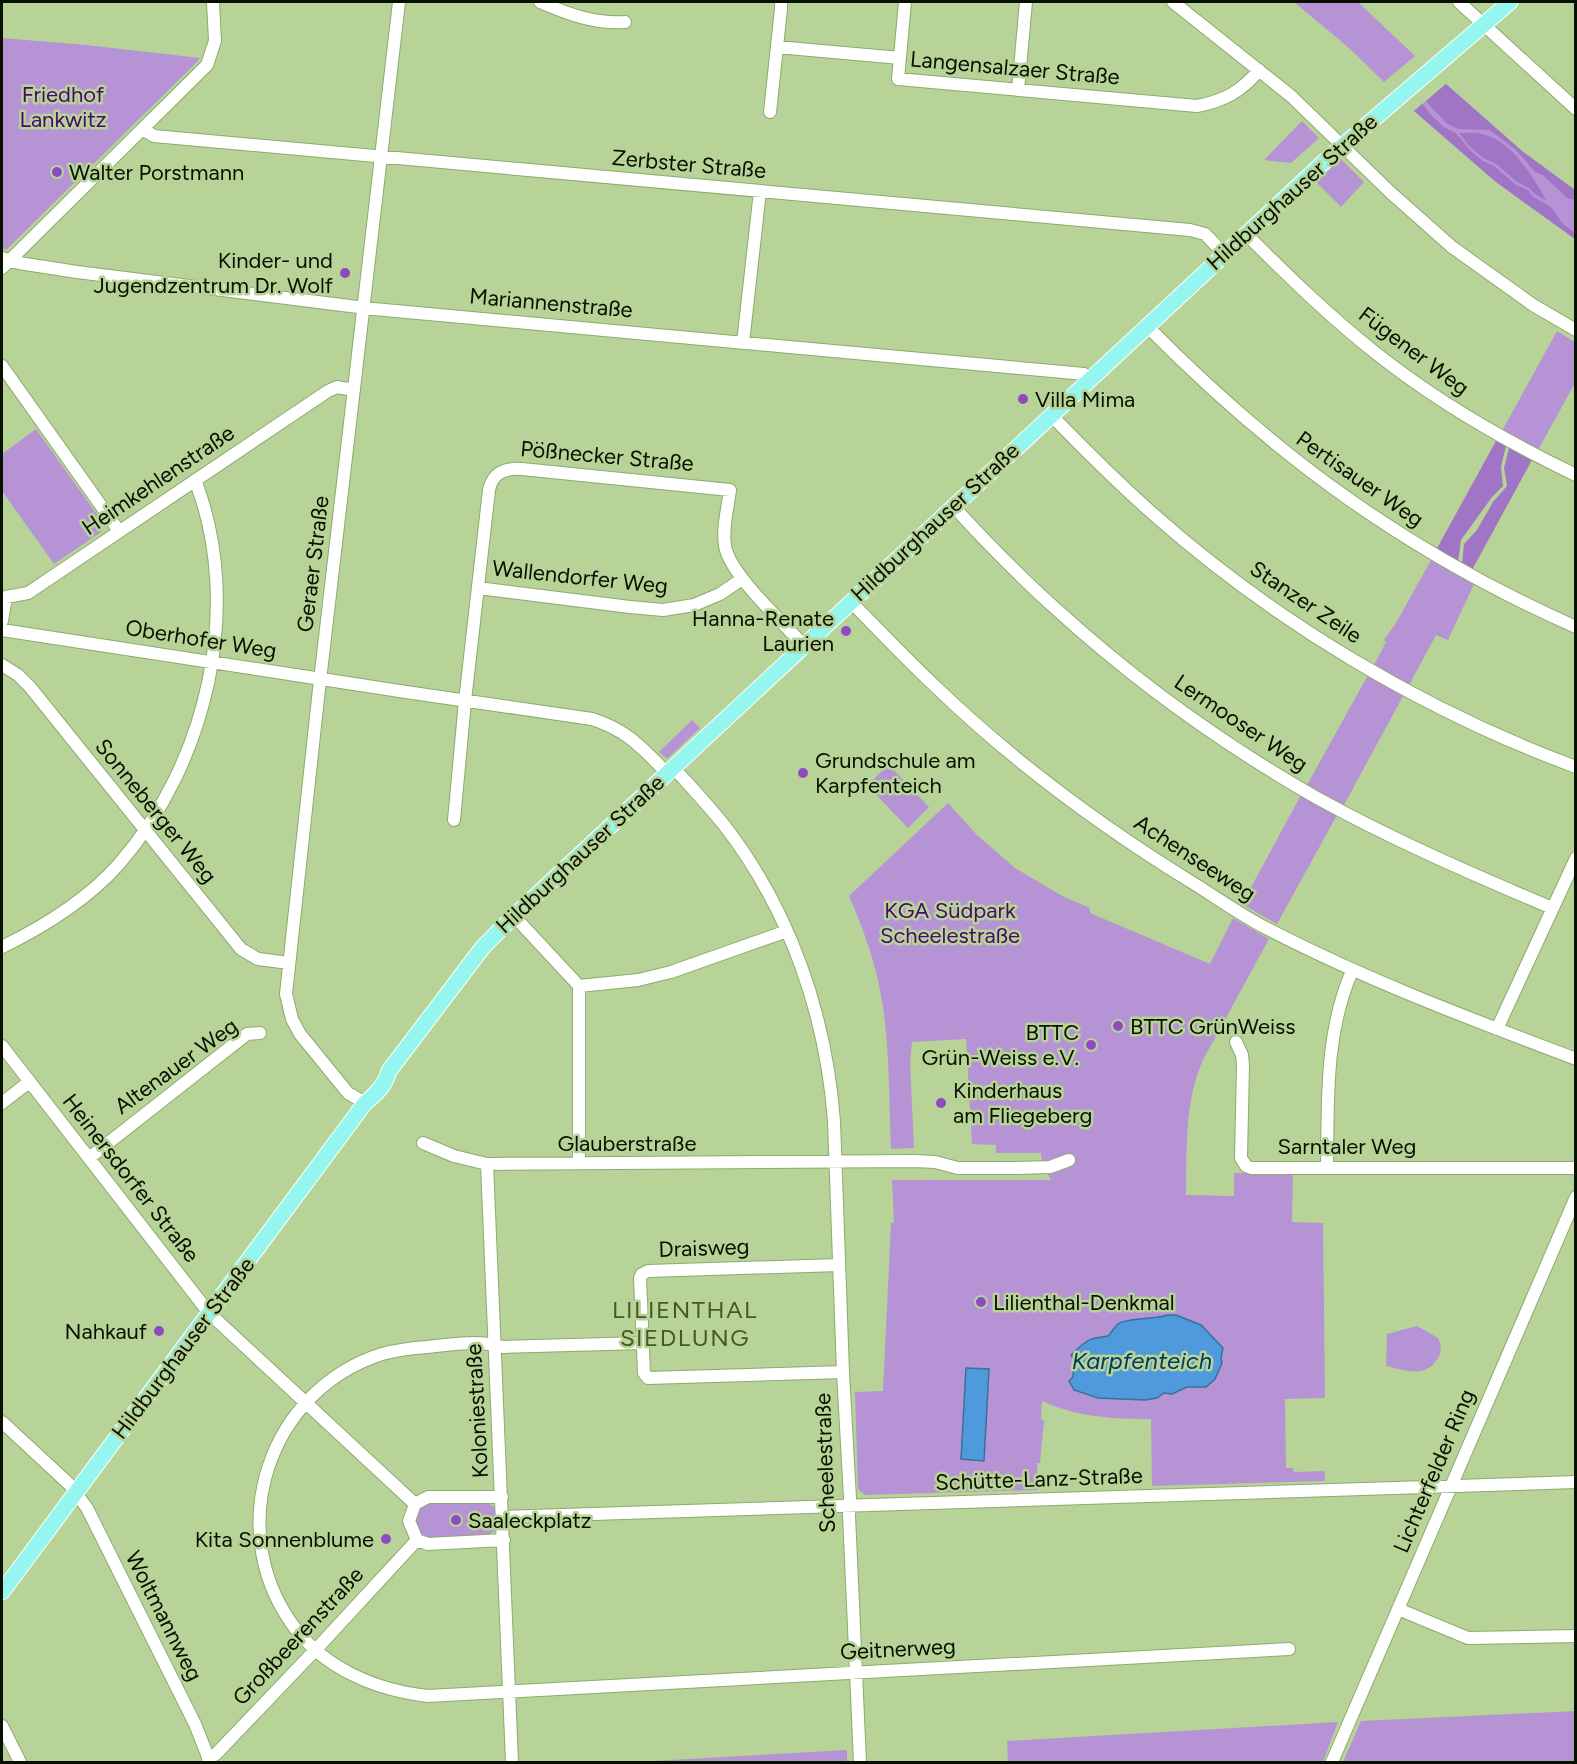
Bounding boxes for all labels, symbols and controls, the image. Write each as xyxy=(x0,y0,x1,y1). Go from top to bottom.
street label: Langensalzaer Straße xyxy=(909,45,1121,91)
park label: Friedhof Lankwitz xyxy=(19,81,107,133)
street label: Hildburghauser Straße xyxy=(1201,108,1383,276)
street label: Zerbster Straße xyxy=(611,144,767,184)
place label: Walter Porstmann xyxy=(69,159,244,186)
marker: Walter Porstmann xyxy=(50,165,64,179)
place label: Kinder- und Jugendzentrum Dr. Wolf xyxy=(93,247,334,299)
marker: Kinder- und Jugendzentrum Dr. Wolf xyxy=(338,266,352,280)
street label: Mariannenstraße xyxy=(468,282,634,324)
street label: Fügener Weg xyxy=(1353,301,1475,401)
place label: Villa Mima xyxy=(1035,386,1135,413)
marker: Villa Mima xyxy=(1016,392,1030,406)
street label: Heimkehlenstraße xyxy=(77,419,239,541)
street label: Pertisauer Weg xyxy=(1291,425,1429,533)
street label: Pößnecker Straße xyxy=(519,435,695,477)
street label: Hildburghauser Straße xyxy=(845,437,1025,607)
street label: Geraer Straße xyxy=(291,494,335,634)
street label: Wallendorfer Weg xyxy=(491,554,669,600)
street label: Stanzer Zeile xyxy=(1245,555,1367,649)
place label: Hanna-Renate Laurien xyxy=(692,605,834,657)
street label: Oberhofer Weg xyxy=(124,614,278,664)
marker: Hanna-Renate Laurien xyxy=(839,624,853,638)
street label: Lermooser Weg xyxy=(1169,668,1313,778)
street label: Sonneberger Weg xyxy=(89,733,223,889)
place label: Grundschule am Karpfenteich xyxy=(815,747,976,799)
marker: Grundschule am Karpfenteich xyxy=(796,766,810,780)
street label: Hildburghauser Straße xyxy=(490,769,670,939)
street label: Achenseeweg xyxy=(1129,809,1261,907)
park label: KGA Südpark Scheelestraße xyxy=(880,897,1020,949)
street label: Altenauer Weg xyxy=(109,1012,243,1120)
place label: BTTC GrünWeiss xyxy=(1130,1013,1296,1040)
place label: BTTC Grün-Weiss e.V. xyxy=(921,1019,1079,1071)
marker: BTTC GrünWeiss xyxy=(1111,1019,1125,1033)
marker: BTTC Grün-Weiss e.V. xyxy=(1084,1038,1098,1052)
place label: Kinderhaus am Fliegeberg xyxy=(953,1077,1092,1129)
street label: Heinersdorfer Straße xyxy=(57,1088,205,1268)
marker: Kinderhaus am Fliegeberg xyxy=(934,1096,948,1110)
street label: Glauberstraße xyxy=(557,1130,697,1157)
street label: Sarntaler Weg xyxy=(1278,1133,1416,1160)
street label: Draisweg xyxy=(658,1233,750,1263)
street label: Hildburghauser Straße xyxy=(106,1252,260,1444)
place label: Lilienthal-Denkmal xyxy=(993,1289,1174,1316)
district label: LILIENTHAL SIEDLUNG xyxy=(612,1295,758,1352)
marker: Lilienthal-Denkmal xyxy=(974,1295,988,1309)
place label: Nahkauf xyxy=(64,1318,148,1345)
marker: Nahkauf xyxy=(152,1324,166,1338)
street label: Koloniestraße xyxy=(460,1343,494,1479)
water label: Karpfenteich xyxy=(1072,1346,1212,1375)
street label: Lichterfelder Ring xyxy=(1387,1385,1481,1557)
street label: Scheelestraße xyxy=(809,1392,841,1534)
street label: Schütte-Lanz-Straße xyxy=(935,1462,1143,1496)
place label: Saaleckplatz xyxy=(468,1507,592,1534)
marker: Saaleckplatz xyxy=(449,1513,463,1527)
place label: Kita Sonnenblume xyxy=(195,1526,374,1553)
marker: Kita Sonnenblume xyxy=(379,1532,393,1546)
street label: Woltmannweg xyxy=(120,1546,208,1686)
street label: Großbeerenstraße xyxy=(227,1561,369,1711)
street label: Geitnerweg xyxy=(839,1632,957,1666)

